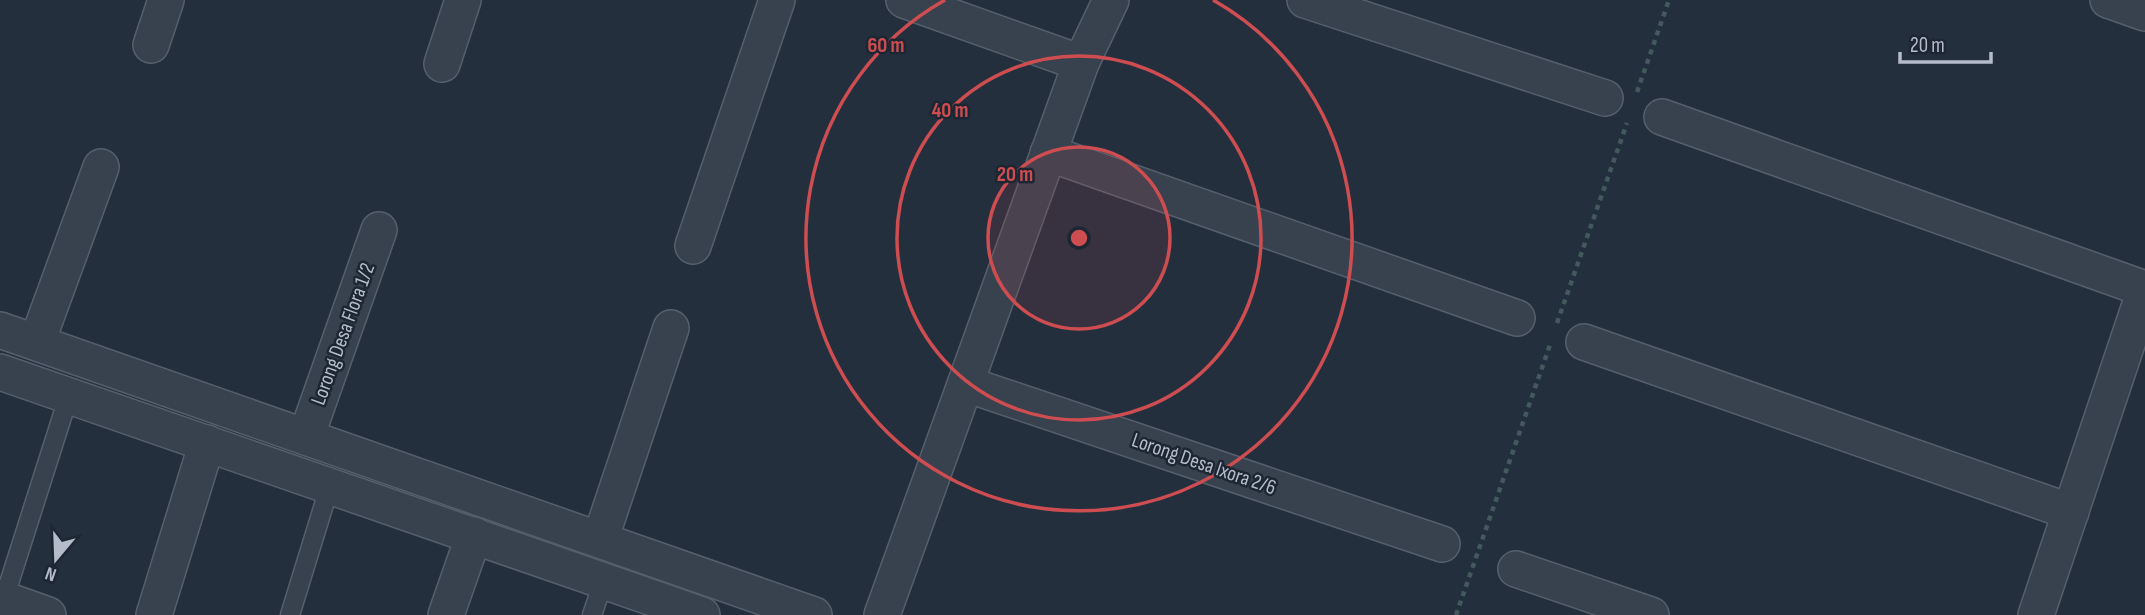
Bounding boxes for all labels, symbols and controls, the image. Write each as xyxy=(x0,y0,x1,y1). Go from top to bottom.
scale bar xyxy=(1900,21,1991,65)
text: 60 m xyxy=(867,33,905,58)
text: 20 m xyxy=(1910,33,1945,58)
text: 40 m xyxy=(932,98,968,123)
text: 20 m xyxy=(997,162,1033,187)
centre of rings xyxy=(1067,226,1091,250)
street label: Lorong Desa Flora 1/2 xyxy=(306,260,380,408)
street label: Lorong Desa Ixora 2/6 xyxy=(1129,428,1279,500)
north arrow xyxy=(21,524,91,594)
text: N xyxy=(42,561,59,586)

